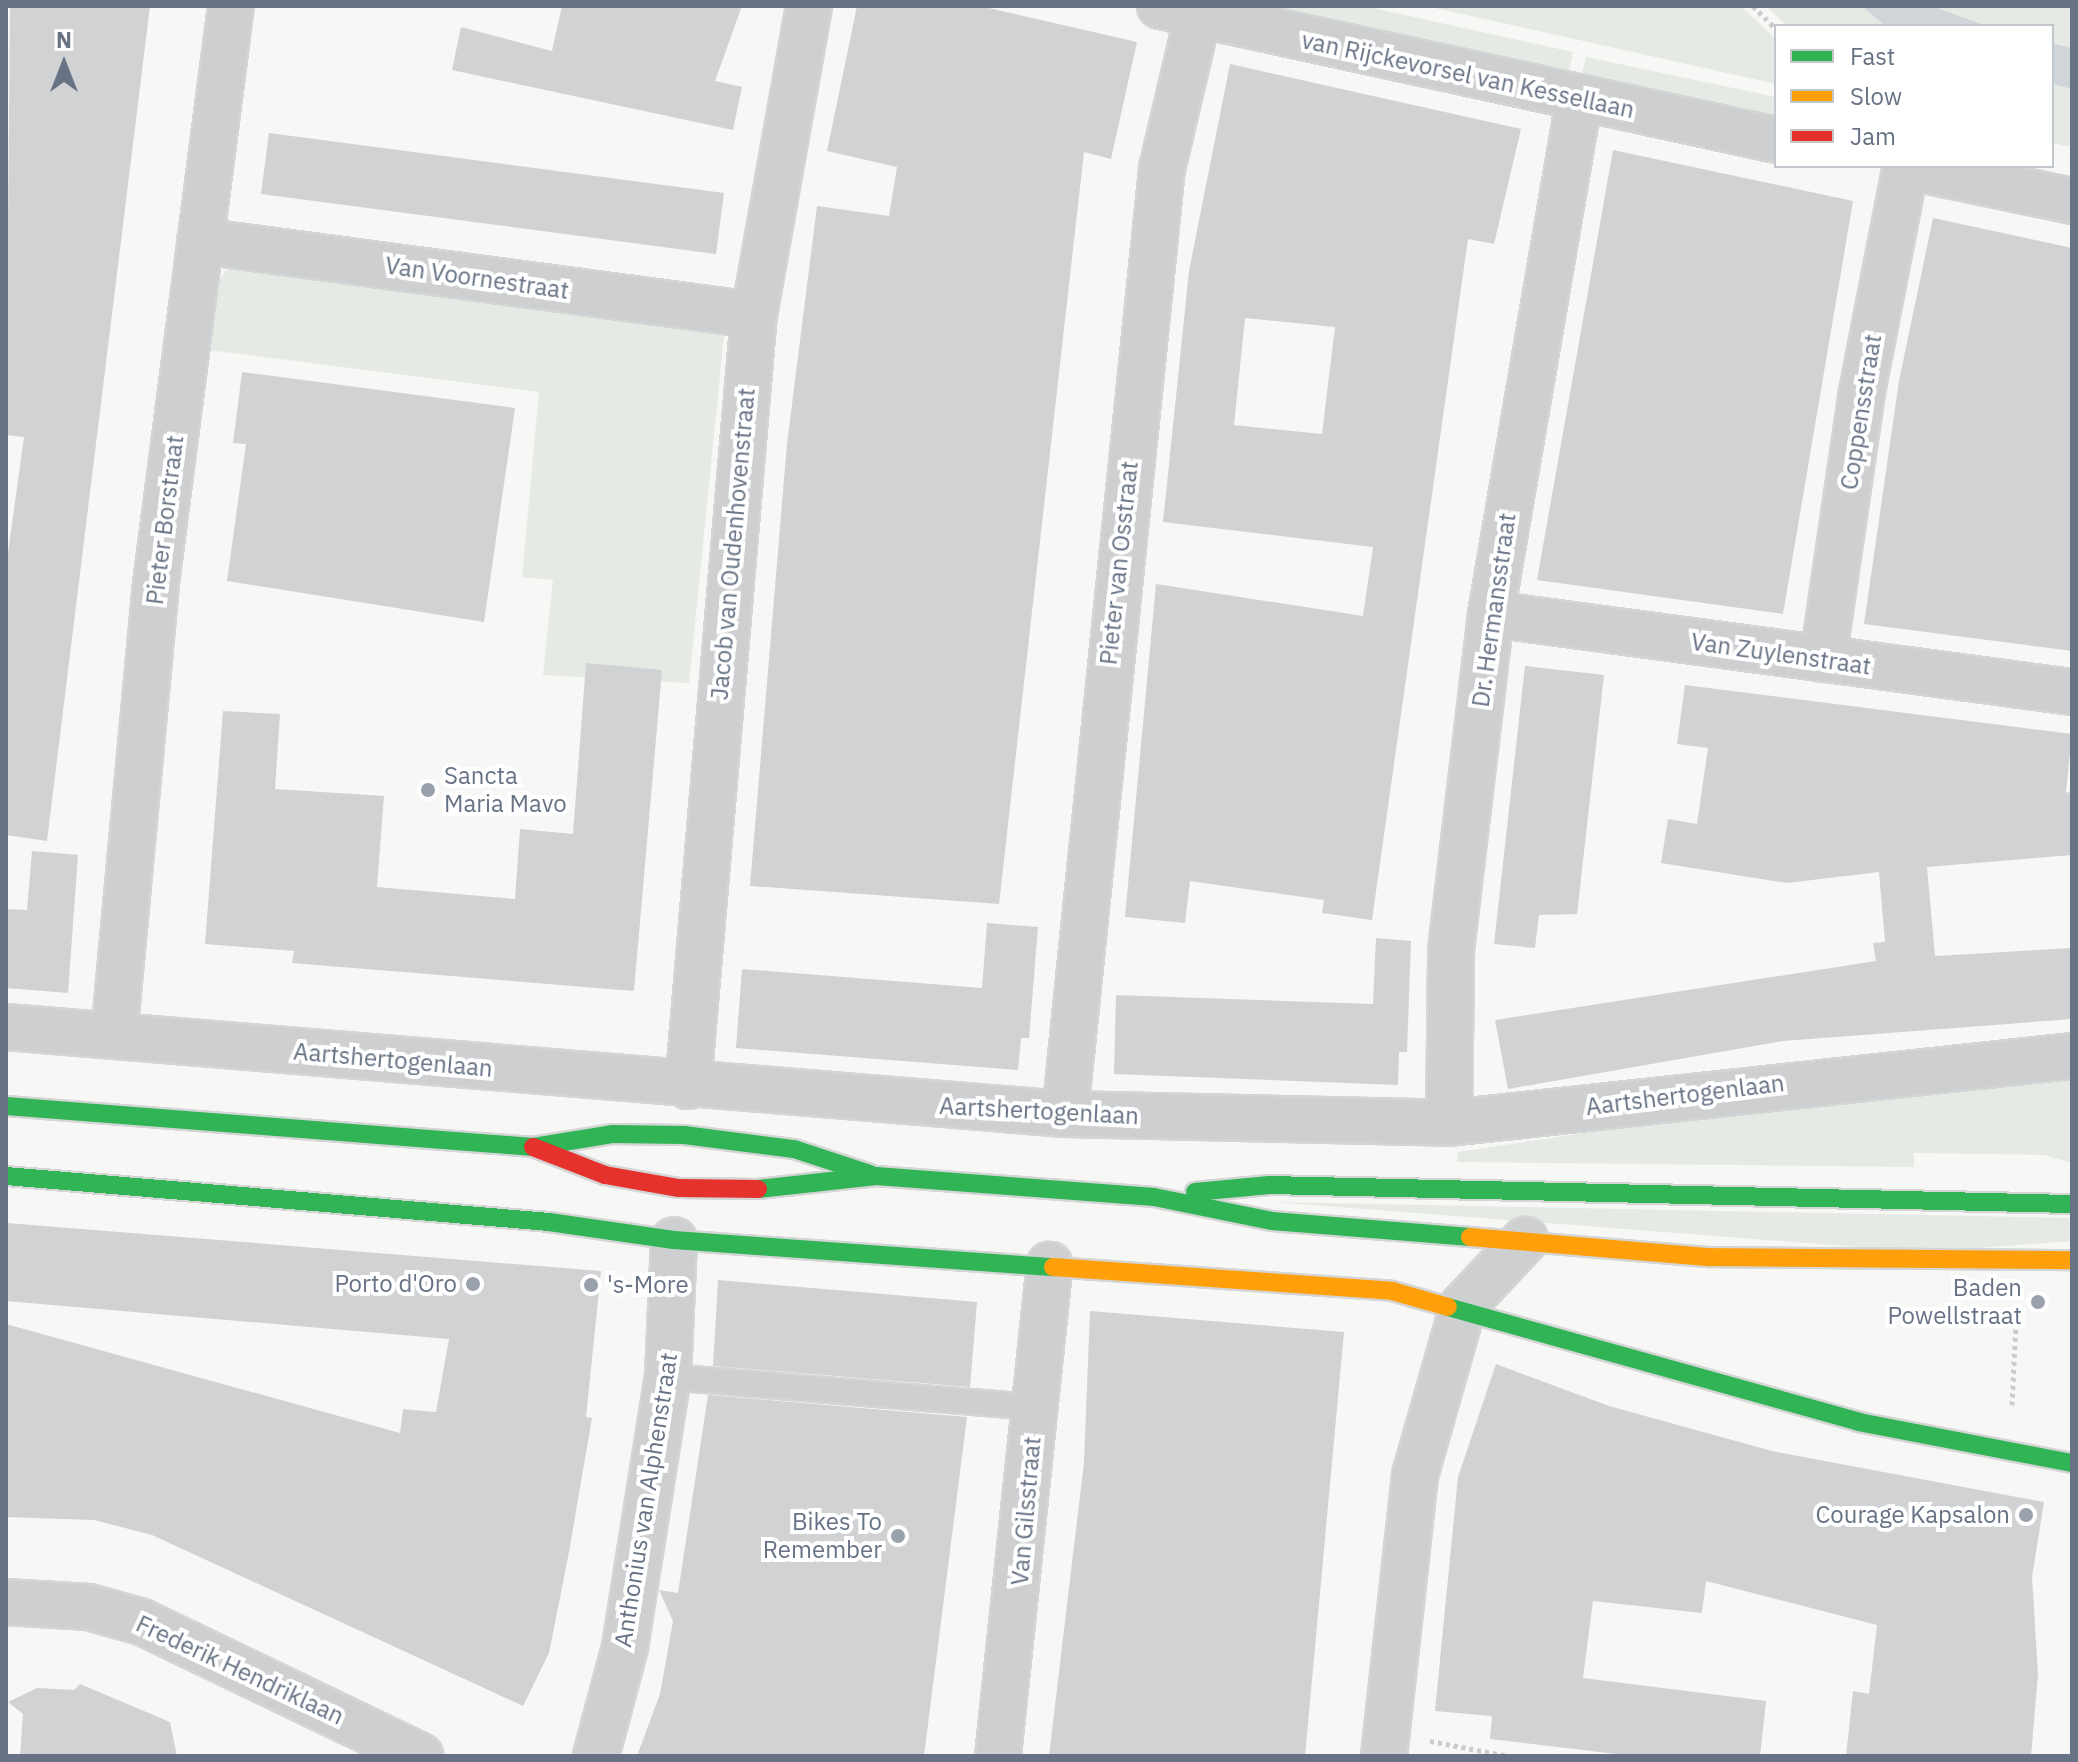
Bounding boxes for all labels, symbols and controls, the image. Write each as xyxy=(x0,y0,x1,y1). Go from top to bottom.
north arrow xyxy=(24,24,104,104)
legend xyxy=(1774,24,2054,168)
text: N xyxy=(56,25,72,54)
street label: van Rijckevorsel van Kessellaan xyxy=(1299,26,1637,124)
text: Fast xyxy=(1850,40,1895,72)
text: Slow xyxy=(1850,80,1902,112)
text: Jam xyxy=(1850,120,1896,152)
street label: Van Voornestraat xyxy=(383,251,571,305)
street label: Coppensstraat xyxy=(1834,332,1888,492)
street label: Jacob van Oudenhovenstraat xyxy=(705,387,761,701)
street label: Pieter Borstraat xyxy=(140,434,190,606)
street label: Pieter van Osstraat xyxy=(1094,460,1144,666)
street label: Dr. Hermansstraat xyxy=(1466,511,1522,709)
street label: Van Zuylenstraat xyxy=(1689,627,1873,681)
place label: Sancta Maria Mavo xyxy=(444,762,567,818)
marker: Sancta Maria Mavo xyxy=(419,781,437,799)
street label: Aartshertogenlaan xyxy=(292,1037,494,1083)
street label: Aartshertogenlaan xyxy=(1584,1069,1786,1121)
street label: Aartshertogenlaan xyxy=(938,1091,1140,1131)
place label: Porto d'Oro xyxy=(335,1270,457,1298)
place label: 's-More xyxy=(607,1271,689,1299)
place label: Baden Powellstraat xyxy=(1887,1274,2022,1330)
marker: Porto d'Oro xyxy=(464,1275,482,1293)
marker: 's-More xyxy=(582,1276,600,1294)
marker: Baden Powellstraat xyxy=(2029,1293,2047,1311)
street label: Anthonius van Alphenstraat xyxy=(608,1351,684,1649)
street label: Van Gilsstraat xyxy=(1005,1435,1047,1587)
place label: Courage Kapsalon xyxy=(1815,1501,2010,1529)
marker: Courage Kapsalon xyxy=(2017,1506,2035,1524)
place label: Bikes To Remember xyxy=(763,1508,882,1564)
marker: Bikes To Remember xyxy=(889,1527,907,1545)
street label: Frederik Hendriklaan xyxy=(132,1609,348,1731)

